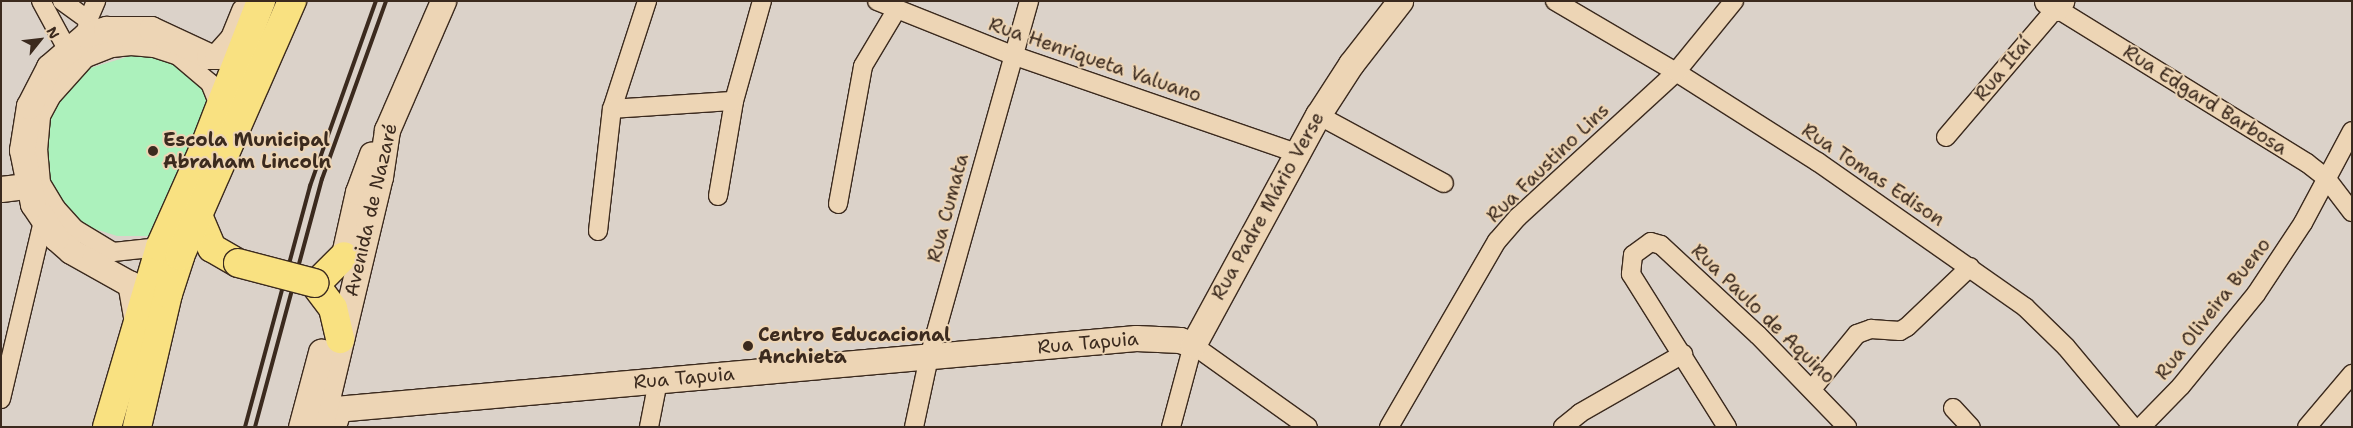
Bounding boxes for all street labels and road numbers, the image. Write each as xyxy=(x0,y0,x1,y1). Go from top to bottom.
street label: Rua Henriqueta Valuano xyxy=(986,13,1204,107)
street label: Rua Itaí xyxy=(1970,32,2036,106)
street label: Rua Edgard Barbosa xyxy=(2119,40,2291,160)
street label: Rua Faustino Lins xyxy=(1482,99,1614,227)
street label: Rua Padre Mário Verse xyxy=(1207,108,1329,304)
street label: Rua Tomas Edison xyxy=(1797,119,1949,231)
street label: Avenida de Nazaré xyxy=(340,121,402,299)
street label: Rua Cumata xyxy=(923,151,973,265)
street label: Rua Oliveira Bueno xyxy=(2151,234,2275,384)
street label: Rua Paulo de Aquino xyxy=(1686,239,1840,389)
street label: Rua Tapuia xyxy=(1036,327,1140,359)
street label: Rua Tapuia xyxy=(632,362,736,394)

